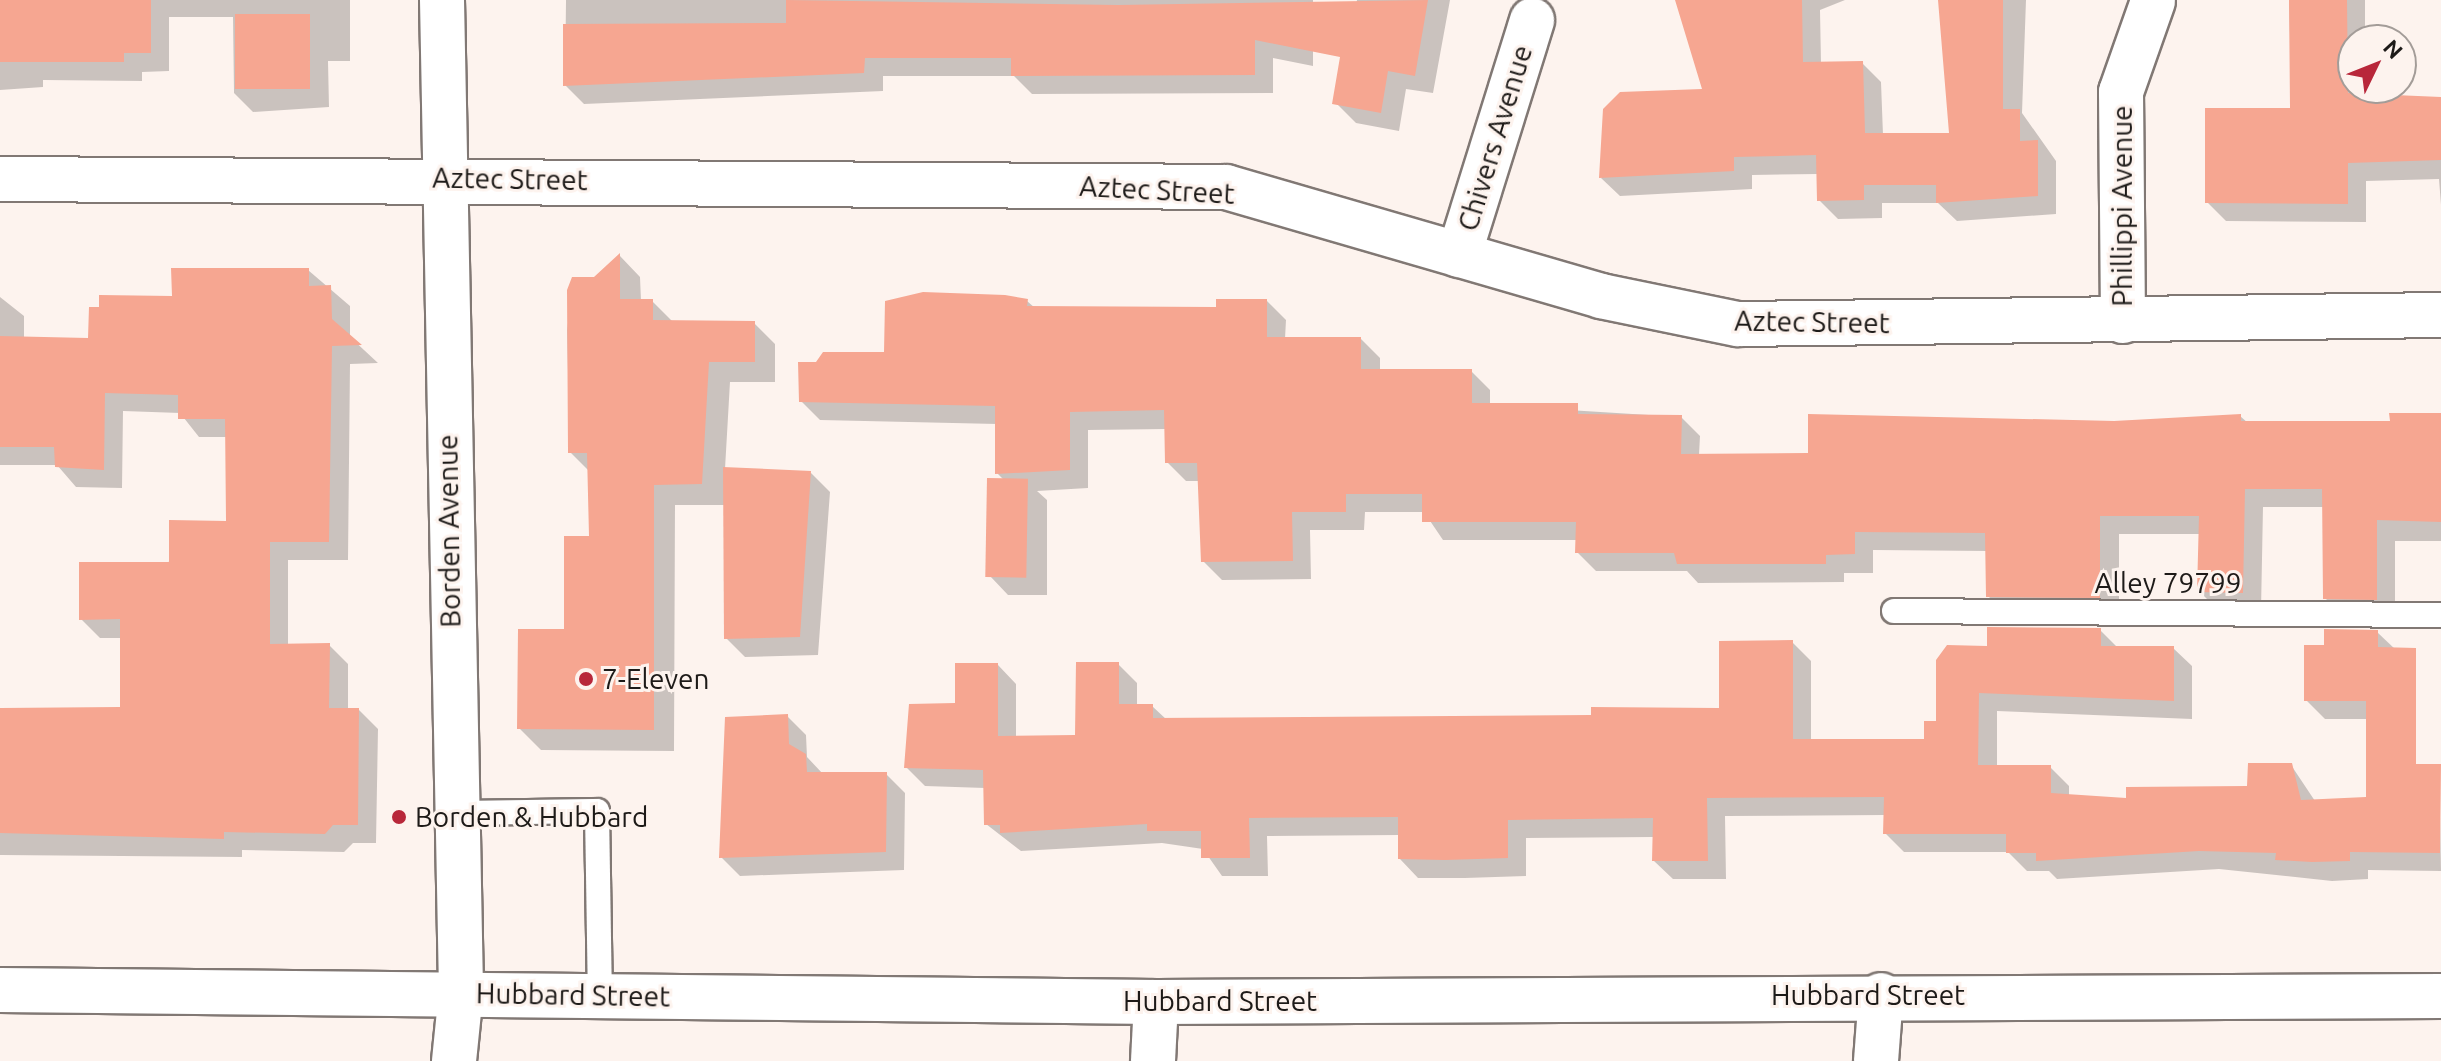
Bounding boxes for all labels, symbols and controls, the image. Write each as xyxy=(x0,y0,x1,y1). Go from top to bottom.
north arrow xyxy=(2337,24,2417,104)
text: N xyxy=(2379,34,2408,63)
street label: Chivers Avenue xyxy=(1451,41,1539,235)
street label: Phillippi Avenue xyxy=(2105,105,2139,307)
street label: Aztec Street xyxy=(432,161,588,197)
street label: Aztec Street xyxy=(1078,169,1236,211)
street label: Aztec Street xyxy=(1734,304,1890,340)
street label: Borden Avenue xyxy=(431,434,467,628)
street label: Alley 79799 xyxy=(2094,566,2242,600)
place label: 7-Eleven xyxy=(602,662,709,696)
marker: 7-Eleven xyxy=(577,670,595,688)
place label: Borden & Hubbard xyxy=(415,800,648,834)
marker: Borden & Hubbard xyxy=(390,808,408,826)
street label: Hubbard Street xyxy=(476,977,670,1013)
street label: Hubbard Street xyxy=(1771,978,1965,1012)
street label: Hubbard Street xyxy=(1123,984,1317,1018)

